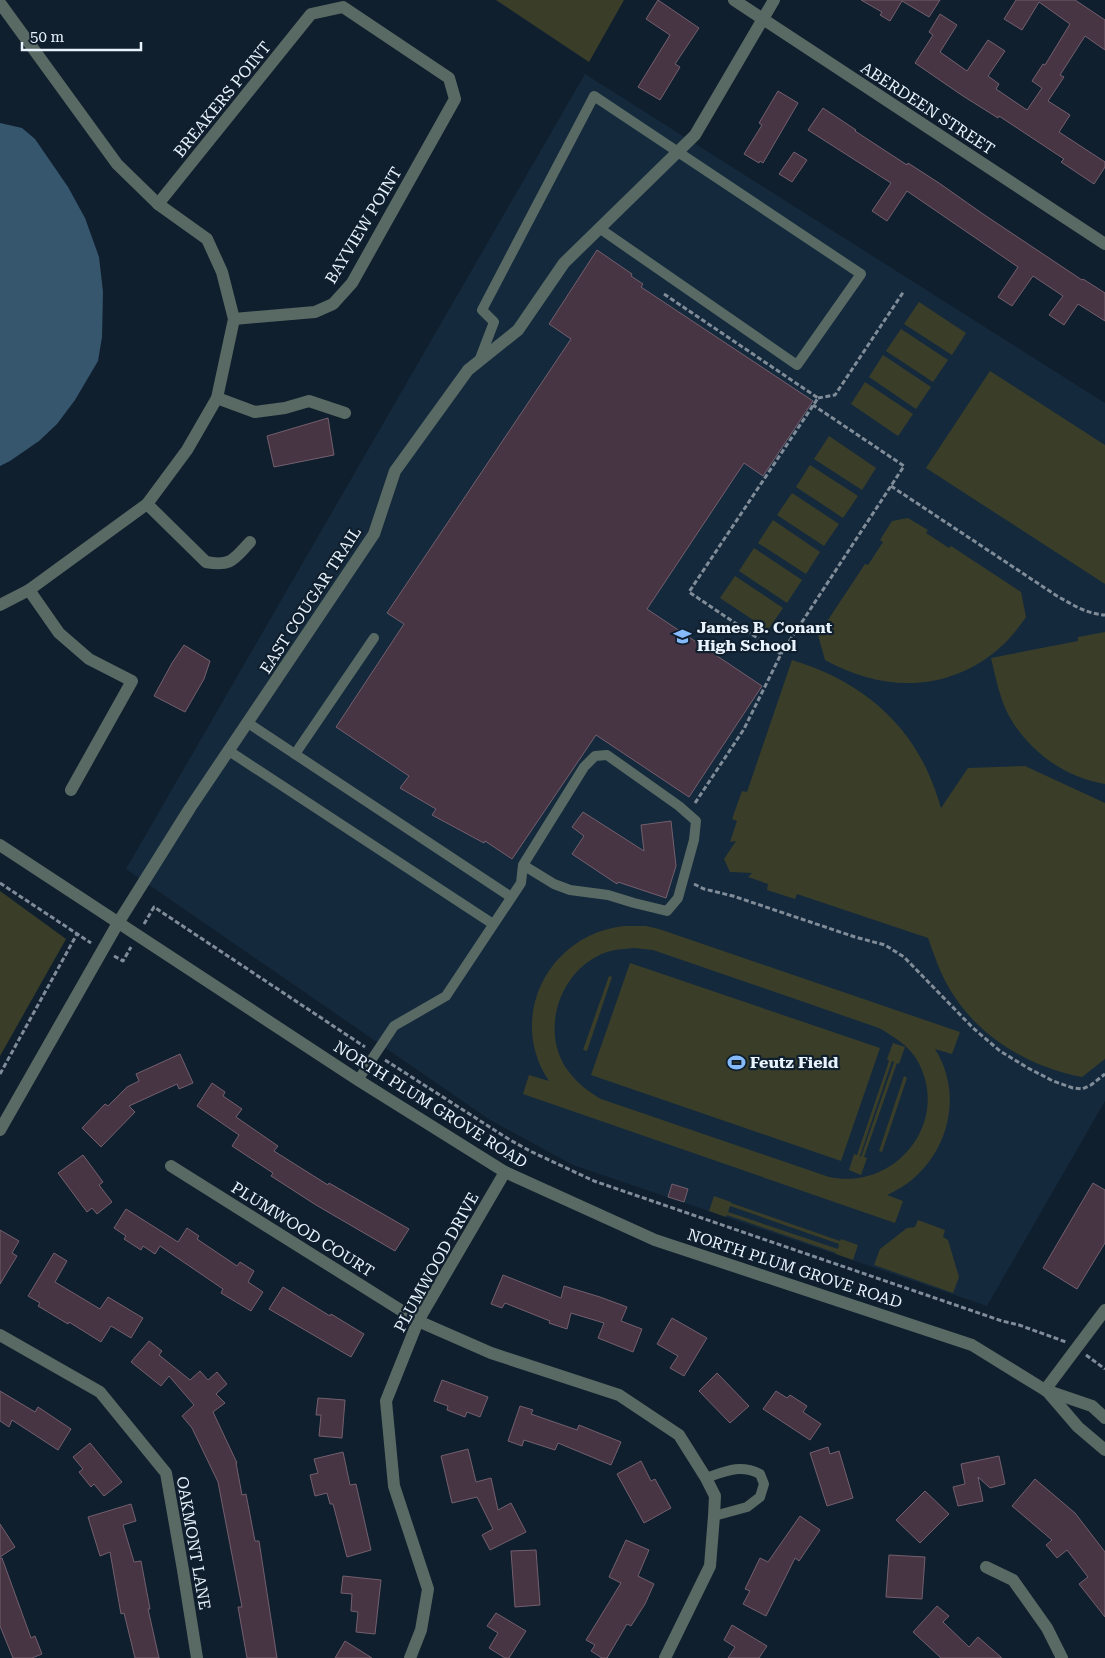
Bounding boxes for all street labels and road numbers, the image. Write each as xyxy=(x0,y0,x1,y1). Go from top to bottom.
street label: BREAKERS POINT xyxy=(170,37,275,161)
street label: ABERDEEN STREET xyxy=(857,58,998,159)
street label: BAYVIEW POINT xyxy=(321,163,406,287)
street label: EAST COUGAR TRAIL xyxy=(256,523,365,677)
street label: NORTH PLUM GROVE ROAD xyxy=(330,1037,531,1172)
street label: PLUMWOOD COURT xyxy=(228,1178,378,1281)
street label: PLUMWOOD DRIVE xyxy=(390,1189,483,1335)
street label: NORTH PLUM GROVE ROAD xyxy=(685,1225,905,1312)
street label: OAKMONT LANE xyxy=(172,1475,215,1611)

